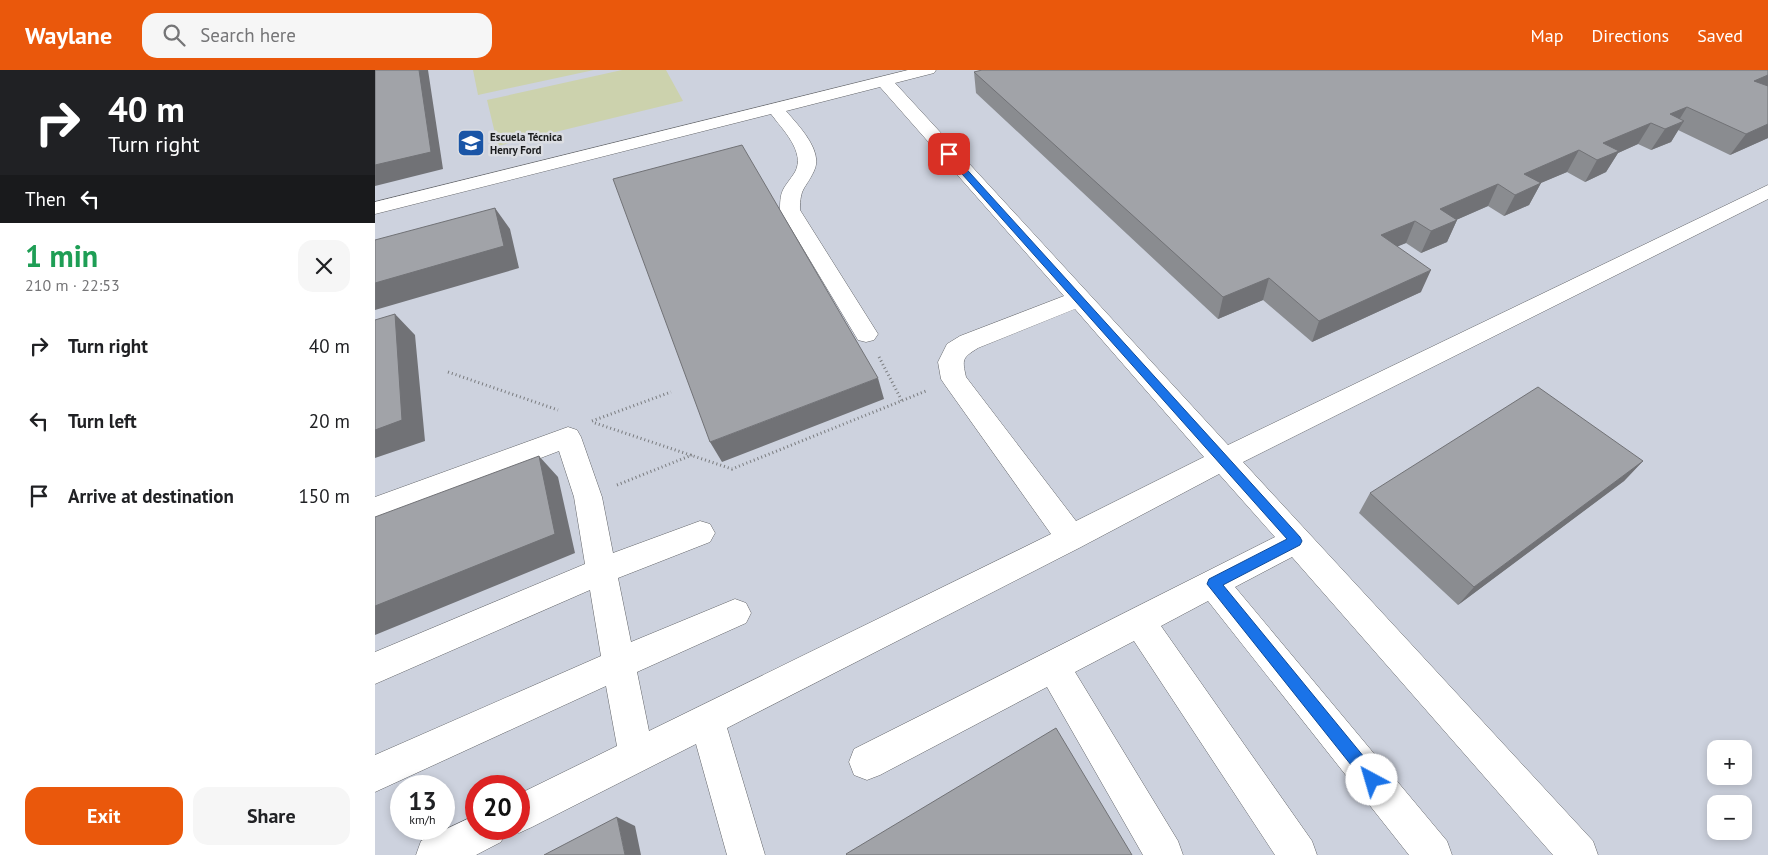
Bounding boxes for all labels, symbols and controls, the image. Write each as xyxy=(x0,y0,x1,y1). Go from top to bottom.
search box xyxy=(142,13,492,58)
text: Waylane xyxy=(25,20,112,51)
icon: search xyxy=(160,21,188,49)
text: Search here xyxy=(200,23,296,47)
text: Map xyxy=(1531,24,1563,47)
text: Directions xyxy=(1591,24,1669,47)
text: Saved xyxy=(1697,24,1743,47)
text: 40 m xyxy=(108,86,185,132)
icon: right xyxy=(25,90,90,155)
school or university icon: Escuela Técnica Henry Ford xyxy=(456,128,486,158)
text: Turn right xyxy=(108,130,200,158)
place label: Escuela Técnica Henry Ford xyxy=(490,130,562,157)
pin xyxy=(928,133,970,175)
icon: arrive xyxy=(935,140,963,168)
icon: left xyxy=(76,185,104,213)
text: Then xyxy=(25,187,66,211)
text: 1 min xyxy=(25,236,98,275)
button: close xyxy=(298,240,350,292)
text: 210 m · 22:53 xyxy=(25,275,120,295)
icon: right xyxy=(25,332,53,360)
text: Turn right xyxy=(68,334,148,358)
text: 40 m xyxy=(309,334,350,358)
icon: left xyxy=(25,407,53,435)
text: Turn left xyxy=(68,409,137,433)
text: 20 m xyxy=(309,409,350,433)
icon: arrive xyxy=(25,482,53,510)
text: Arrive at destination xyxy=(68,484,234,508)
text: 150 m xyxy=(298,484,350,508)
map controls xyxy=(1707,740,1752,840)
button: + xyxy=(1707,740,1752,785)
position arrow xyxy=(1345,753,1397,805)
speed limit sign: 20 xyxy=(465,775,530,840)
text: 13 xyxy=(408,785,437,817)
button: Exit xyxy=(25,787,183,845)
button: Share xyxy=(193,787,350,845)
button: − xyxy=(1707,795,1752,840)
text: km/h xyxy=(409,812,436,827)

